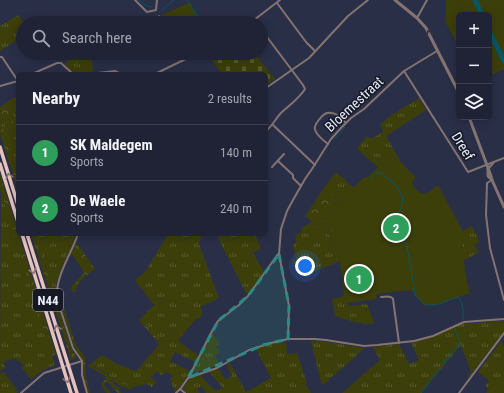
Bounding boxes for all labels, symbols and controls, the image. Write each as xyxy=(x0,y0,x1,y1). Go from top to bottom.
map controls xyxy=(456,12,492,120)
button: + xyxy=(456,12,492,48)
search box xyxy=(16,16,268,60)
icon: search xyxy=(30,27,52,49)
text: Search here xyxy=(62,29,132,47)
one-way arrow xyxy=(426,30,434,37)
button: − xyxy=(456,48,492,84)
street label: Bloemestraat xyxy=(322,73,386,135)
button: layers xyxy=(456,84,492,120)
text: Nearby xyxy=(32,88,80,108)
text: 2 results xyxy=(208,91,252,106)
street label: Dreef xyxy=(448,129,478,163)
text: SK Maldegem xyxy=(70,136,153,154)
text: 1 xyxy=(42,145,48,160)
text: 140 m xyxy=(220,145,252,160)
text: Sports xyxy=(70,154,104,169)
one-way arrow xyxy=(5,172,14,179)
text: De Waele xyxy=(70,192,125,210)
text: 2 xyxy=(42,201,48,216)
text: 240 m xyxy=(220,201,252,216)
text: Sports xyxy=(70,210,104,225)
pin: 2 xyxy=(383,213,409,243)
your location xyxy=(295,256,315,276)
pin: 1 xyxy=(346,264,372,294)
one-way arrow xyxy=(28,268,37,275)
road number: N44 xyxy=(33,289,63,311)
one-way arrow xyxy=(53,325,62,332)
one-way arrow xyxy=(62,376,71,383)

